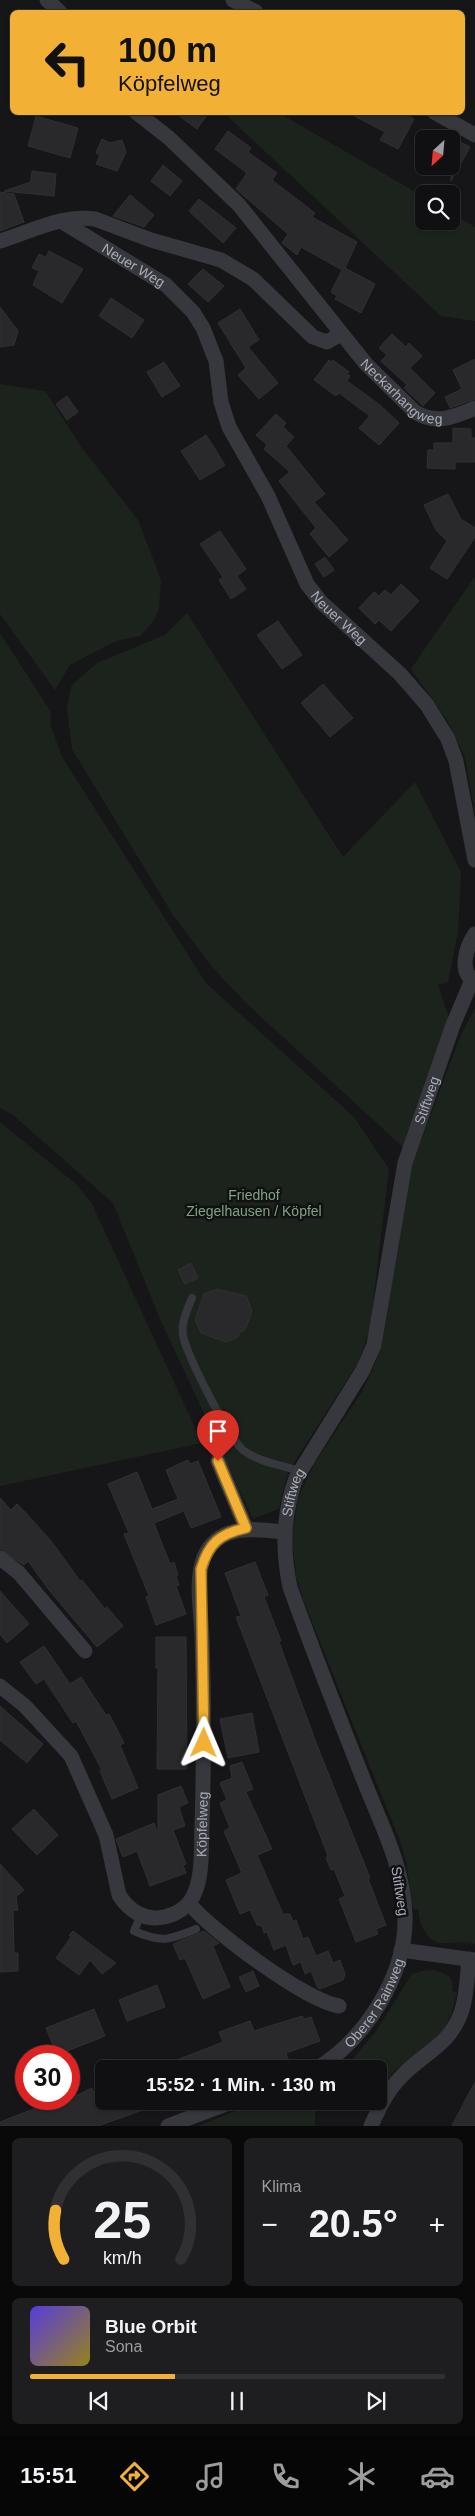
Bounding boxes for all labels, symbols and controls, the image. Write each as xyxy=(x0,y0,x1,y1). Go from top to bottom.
icon: left xyxy=(35,30,100,95)
text: 100 m xyxy=(118,30,217,69)
text: Köpfelweg xyxy=(118,71,221,96)
north arrow xyxy=(415,130,460,175)
map controls xyxy=(415,130,460,230)
button: search xyxy=(415,185,460,230)
street label: Neuer Weg xyxy=(99,240,168,290)
street label: Neckarhangweg xyxy=(358,355,442,427)
street label: Neuer Weg xyxy=(308,588,370,648)
street label: Stiftweg xyxy=(411,1074,443,1127)
park label: Friedhof Ziegelhausen / Köpfel xyxy=(186,1187,322,1219)
pin xyxy=(197,1410,239,1461)
icon: arrive xyxy=(204,1417,232,1445)
street label: Stiftweg xyxy=(279,1465,308,1518)
position arrow xyxy=(177,1716,229,1768)
street label: Köpfelweg xyxy=(193,1792,211,1857)
street label: Stiftweg xyxy=(388,1865,412,1917)
street label: Oberer Rainweg xyxy=(341,1956,407,2051)
speed limit sign: 30 xyxy=(15,2045,80,2110)
text: 15:52 · 1 Min. · 130 m xyxy=(146,2074,336,2095)
text: Klima xyxy=(262,2178,302,2195)
text: 25 xyxy=(93,2191,151,2249)
text: 20.5° xyxy=(309,2203,398,2245)
text: − xyxy=(262,2209,278,2240)
text: + xyxy=(429,2209,445,2240)
text: km/h xyxy=(102,2248,141,2268)
text: Blue Orbit xyxy=(105,2316,197,2337)
text: Sona xyxy=(105,2338,142,2355)
icon: previous xyxy=(85,2387,113,2415)
icon: pause xyxy=(223,2387,251,2415)
icon: next xyxy=(362,2387,390,2415)
icon: directions xyxy=(117,2459,152,2494)
icon: music xyxy=(193,2459,228,2494)
icon: phone xyxy=(268,2459,303,2494)
icon: climate xyxy=(344,2459,379,2494)
icon: car xyxy=(420,2459,455,2494)
text: 15:51 xyxy=(20,2463,77,2488)

